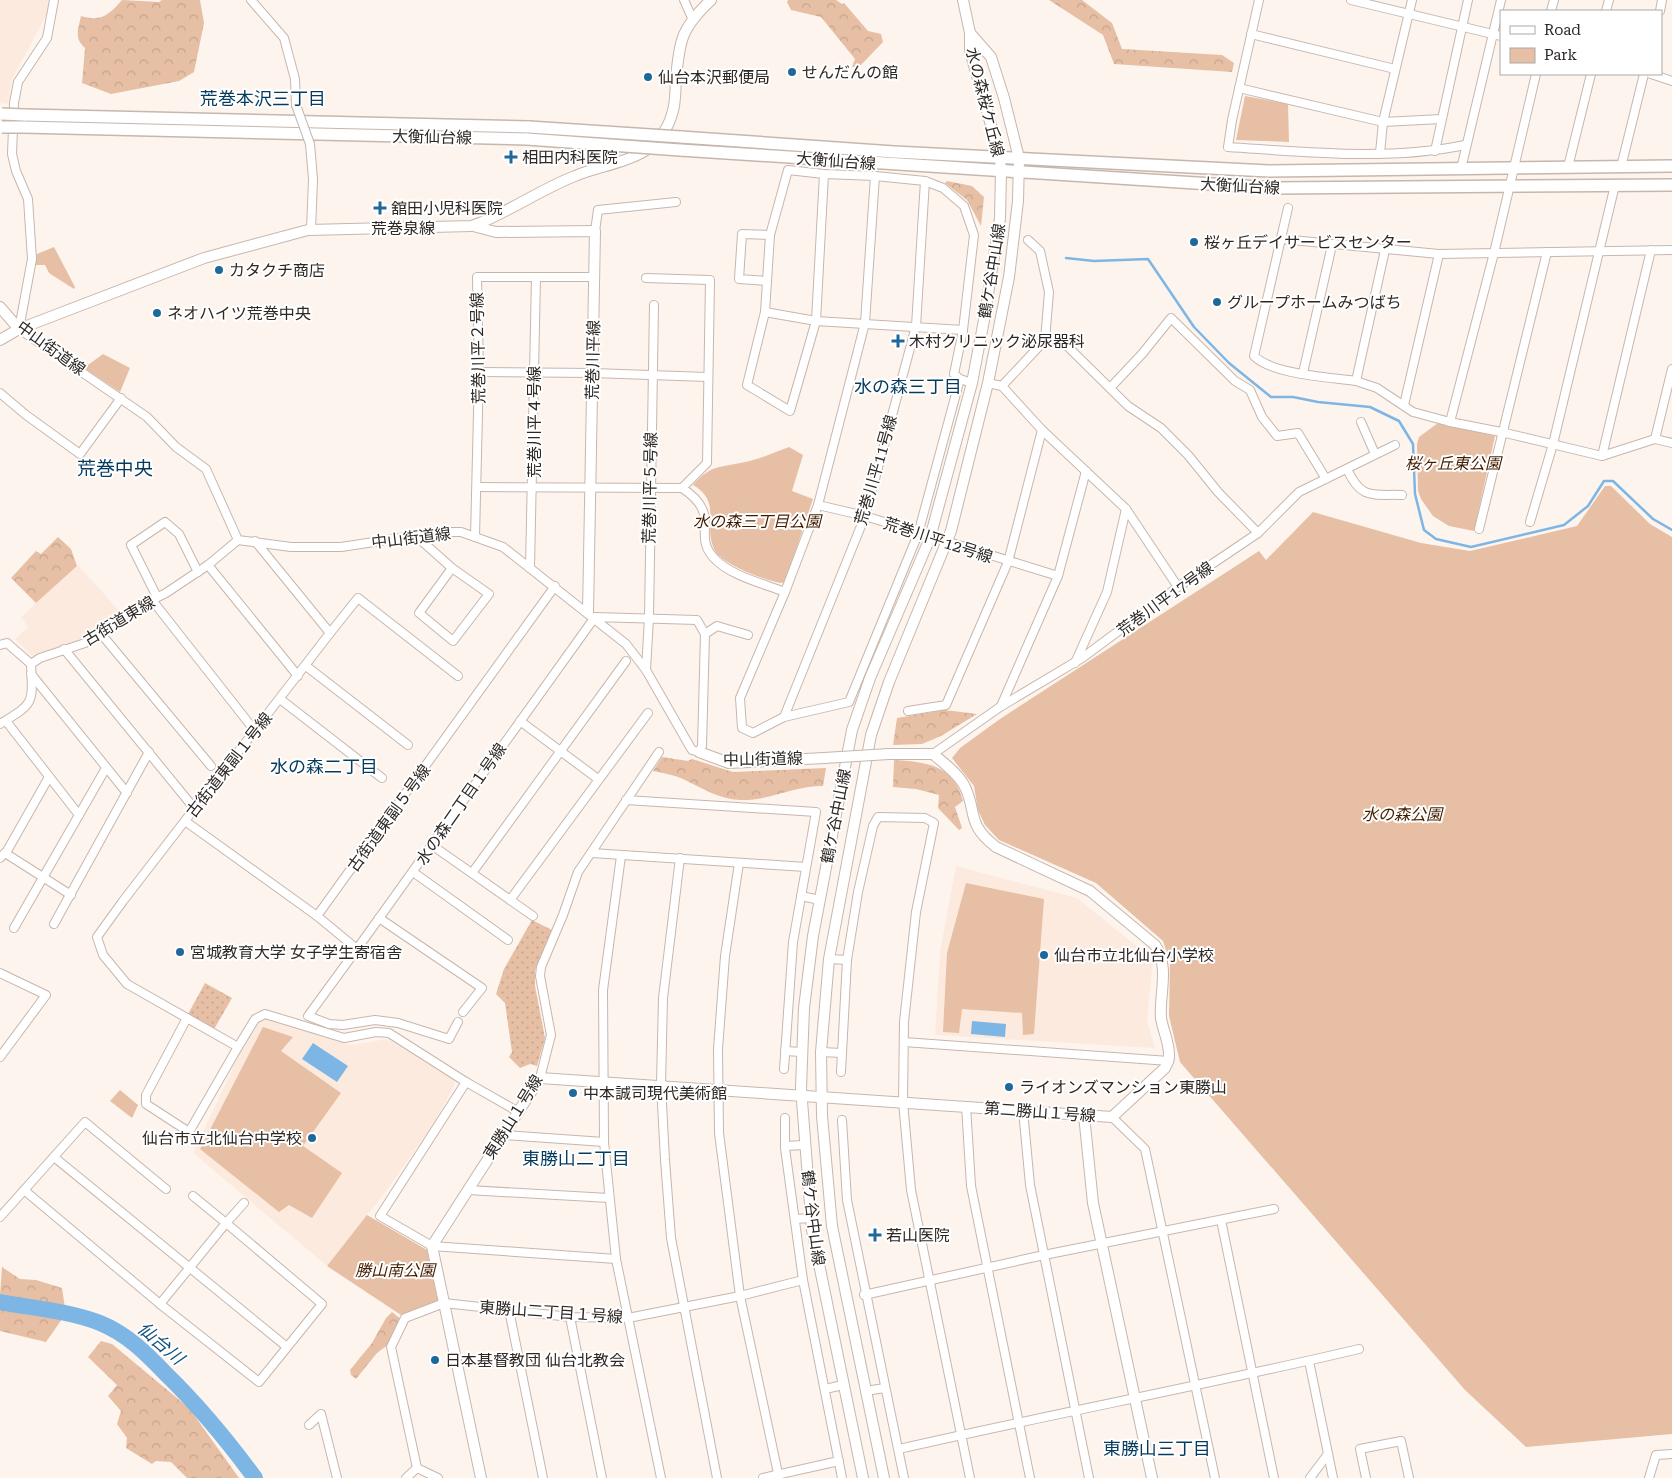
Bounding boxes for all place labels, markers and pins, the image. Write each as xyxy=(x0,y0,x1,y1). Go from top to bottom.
place label: せんだんの館 xyxy=(802,63,898,82)
marker: せんだんの館 xyxy=(786,66,798,78)
place label: 仙台本沢郵便局 xyxy=(658,68,770,87)
marker: 仙台本沢郵便局 xyxy=(642,71,654,83)
place label: 相田内科医院 xyxy=(522,148,618,167)
marker: 相田内科医院 xyxy=(504,150,518,164)
place label: 舘田小児科医院 xyxy=(391,199,503,218)
marker: 舘田小児科医院 xyxy=(373,201,387,215)
place label: 桜ヶ丘デイサービスセンター xyxy=(1204,233,1412,252)
marker: 桜ヶ丘デイサービスセンター xyxy=(1188,236,1200,248)
place label: カタクチ商店 xyxy=(229,261,325,280)
marker: カタクチ商店 xyxy=(213,264,225,276)
place label: グループホームみつばち xyxy=(1227,293,1402,312)
marker: グループホームみつばち xyxy=(1211,296,1223,308)
place label: ネオハイツ荒巻中央 xyxy=(167,304,311,323)
marker: ネオハイツ荒巻中央 xyxy=(151,307,163,319)
place label: 木村クリニック泌尿器科 xyxy=(909,332,1085,351)
marker: 木村クリニック泌尿器科 xyxy=(891,334,905,348)
place label: 宮城教育大学 女子学生寄宿舎 xyxy=(190,943,402,962)
marker: 宮城教育大学 女子学生寄宿舎 xyxy=(174,946,186,958)
place label: 仙台市立北仙台小学校 xyxy=(1054,946,1214,965)
marker: 仙台市立北仙台小学校 xyxy=(1038,949,1050,961)
place label: ライオンズマンション東勝山 xyxy=(1019,1078,1227,1097)
marker: ライオンズマンション東勝山 xyxy=(1003,1081,1015,1093)
place label: 中本誠司現代美術館 xyxy=(583,1084,727,1103)
marker: 中本誠司現代美術館 xyxy=(567,1087,579,1099)
place label: 仙台市立北仙台中学校 xyxy=(142,1129,302,1148)
marker: 仙台市立北仙台中学校 xyxy=(306,1132,318,1144)
place label: 若山医院 xyxy=(886,1226,950,1245)
marker: 若山医院 xyxy=(868,1228,882,1242)
place label: 日本基督教団 仙台北教会 xyxy=(445,1351,625,1370)
marker: 日本基督教団 仙台北教会 xyxy=(429,1354,441,1366)

